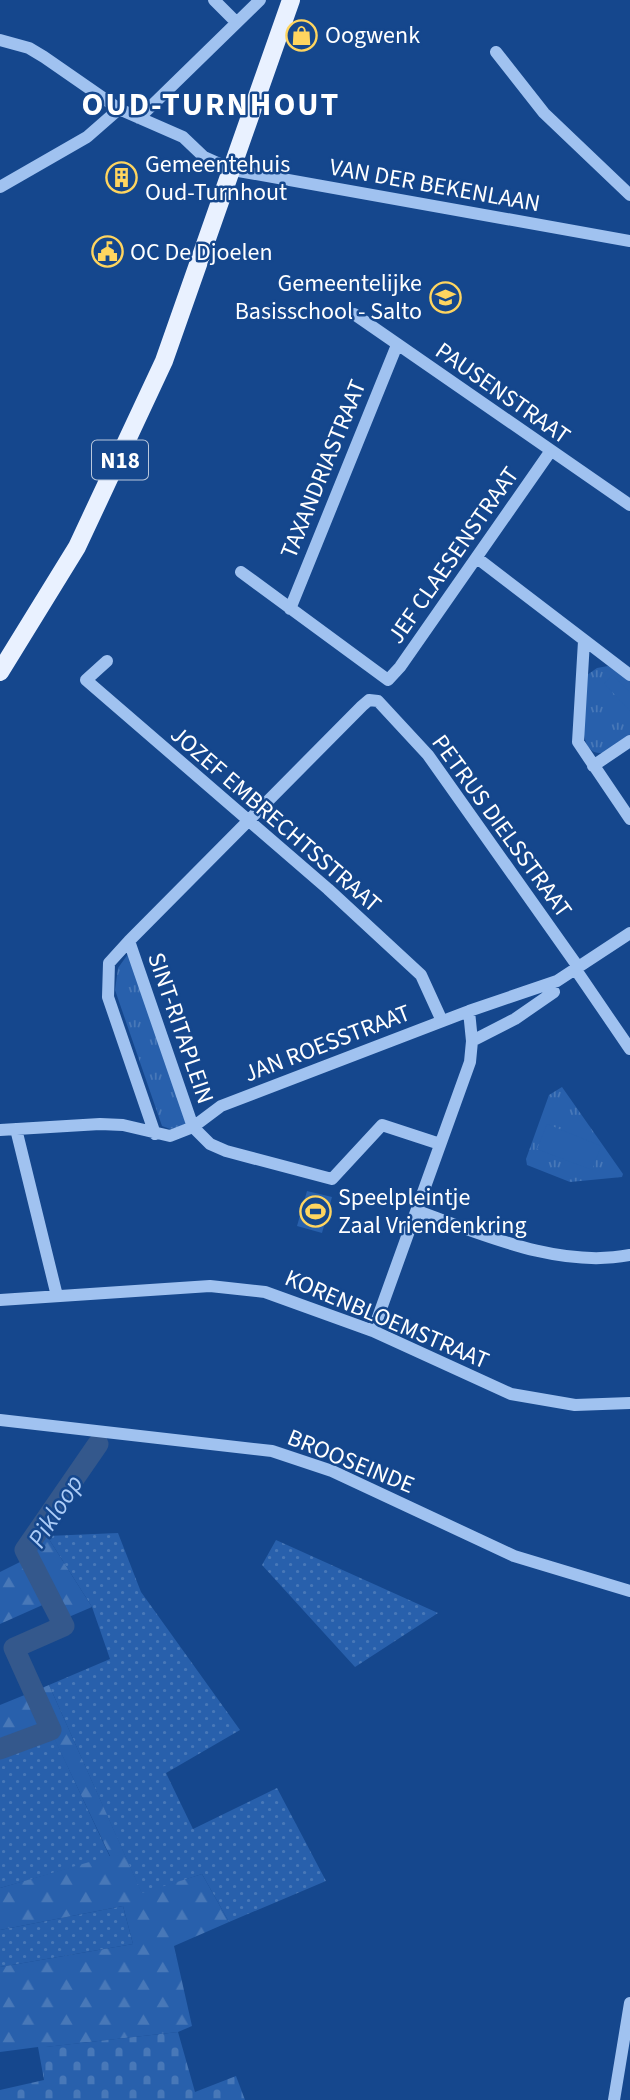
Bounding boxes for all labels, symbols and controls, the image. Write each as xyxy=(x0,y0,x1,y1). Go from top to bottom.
shop icon: Oogwenk xyxy=(285,18,319,52)
place label: Oogwenk xyxy=(325,18,420,53)
district label: OUD-TURNHOUT xyxy=(82,82,340,128)
place label: Gemeentehuis Oud-Turnhout xyxy=(145,147,290,210)
street label: VAN DER BEKENLAAN xyxy=(327,150,543,221)
building icon: Gemeentehuis Oud-Turnhout xyxy=(105,161,139,195)
public building icon: OC De Djoelen xyxy=(90,235,124,269)
place label: OC De Djoelen xyxy=(130,235,273,270)
place label: Gemeentelijke Basisschool - Salto xyxy=(235,266,422,329)
school or university icon: Gemeentelijke Basisschool - Salto xyxy=(428,280,462,314)
street label: PAUSENSTRAAT xyxy=(428,334,577,453)
street label: TAXANDRIASTRAAT xyxy=(272,374,375,564)
road number: N18 xyxy=(92,440,148,480)
street label: JEF CLAESENSTRAAT xyxy=(379,459,528,651)
street label: JOZEF EMBRECHTSSTRAAT xyxy=(162,718,389,921)
street label: PETRUS DIELSSTRAAT xyxy=(423,727,580,925)
street label: SINT-RITAPLEIN xyxy=(138,948,223,1109)
street label: JAN ROESSTRAAT xyxy=(239,996,416,1091)
place label: Speelpleintje Zaal Vriendenkring xyxy=(338,1180,527,1243)
sports icon: Speelpleintje Zaal Vriendenkring xyxy=(298,1194,332,1228)
street label: KORENBLOEMSTRAAT xyxy=(279,1261,494,1378)
street label: BROOSEINDE xyxy=(282,1420,420,1503)
water label: Pikloop xyxy=(19,1468,92,1555)

